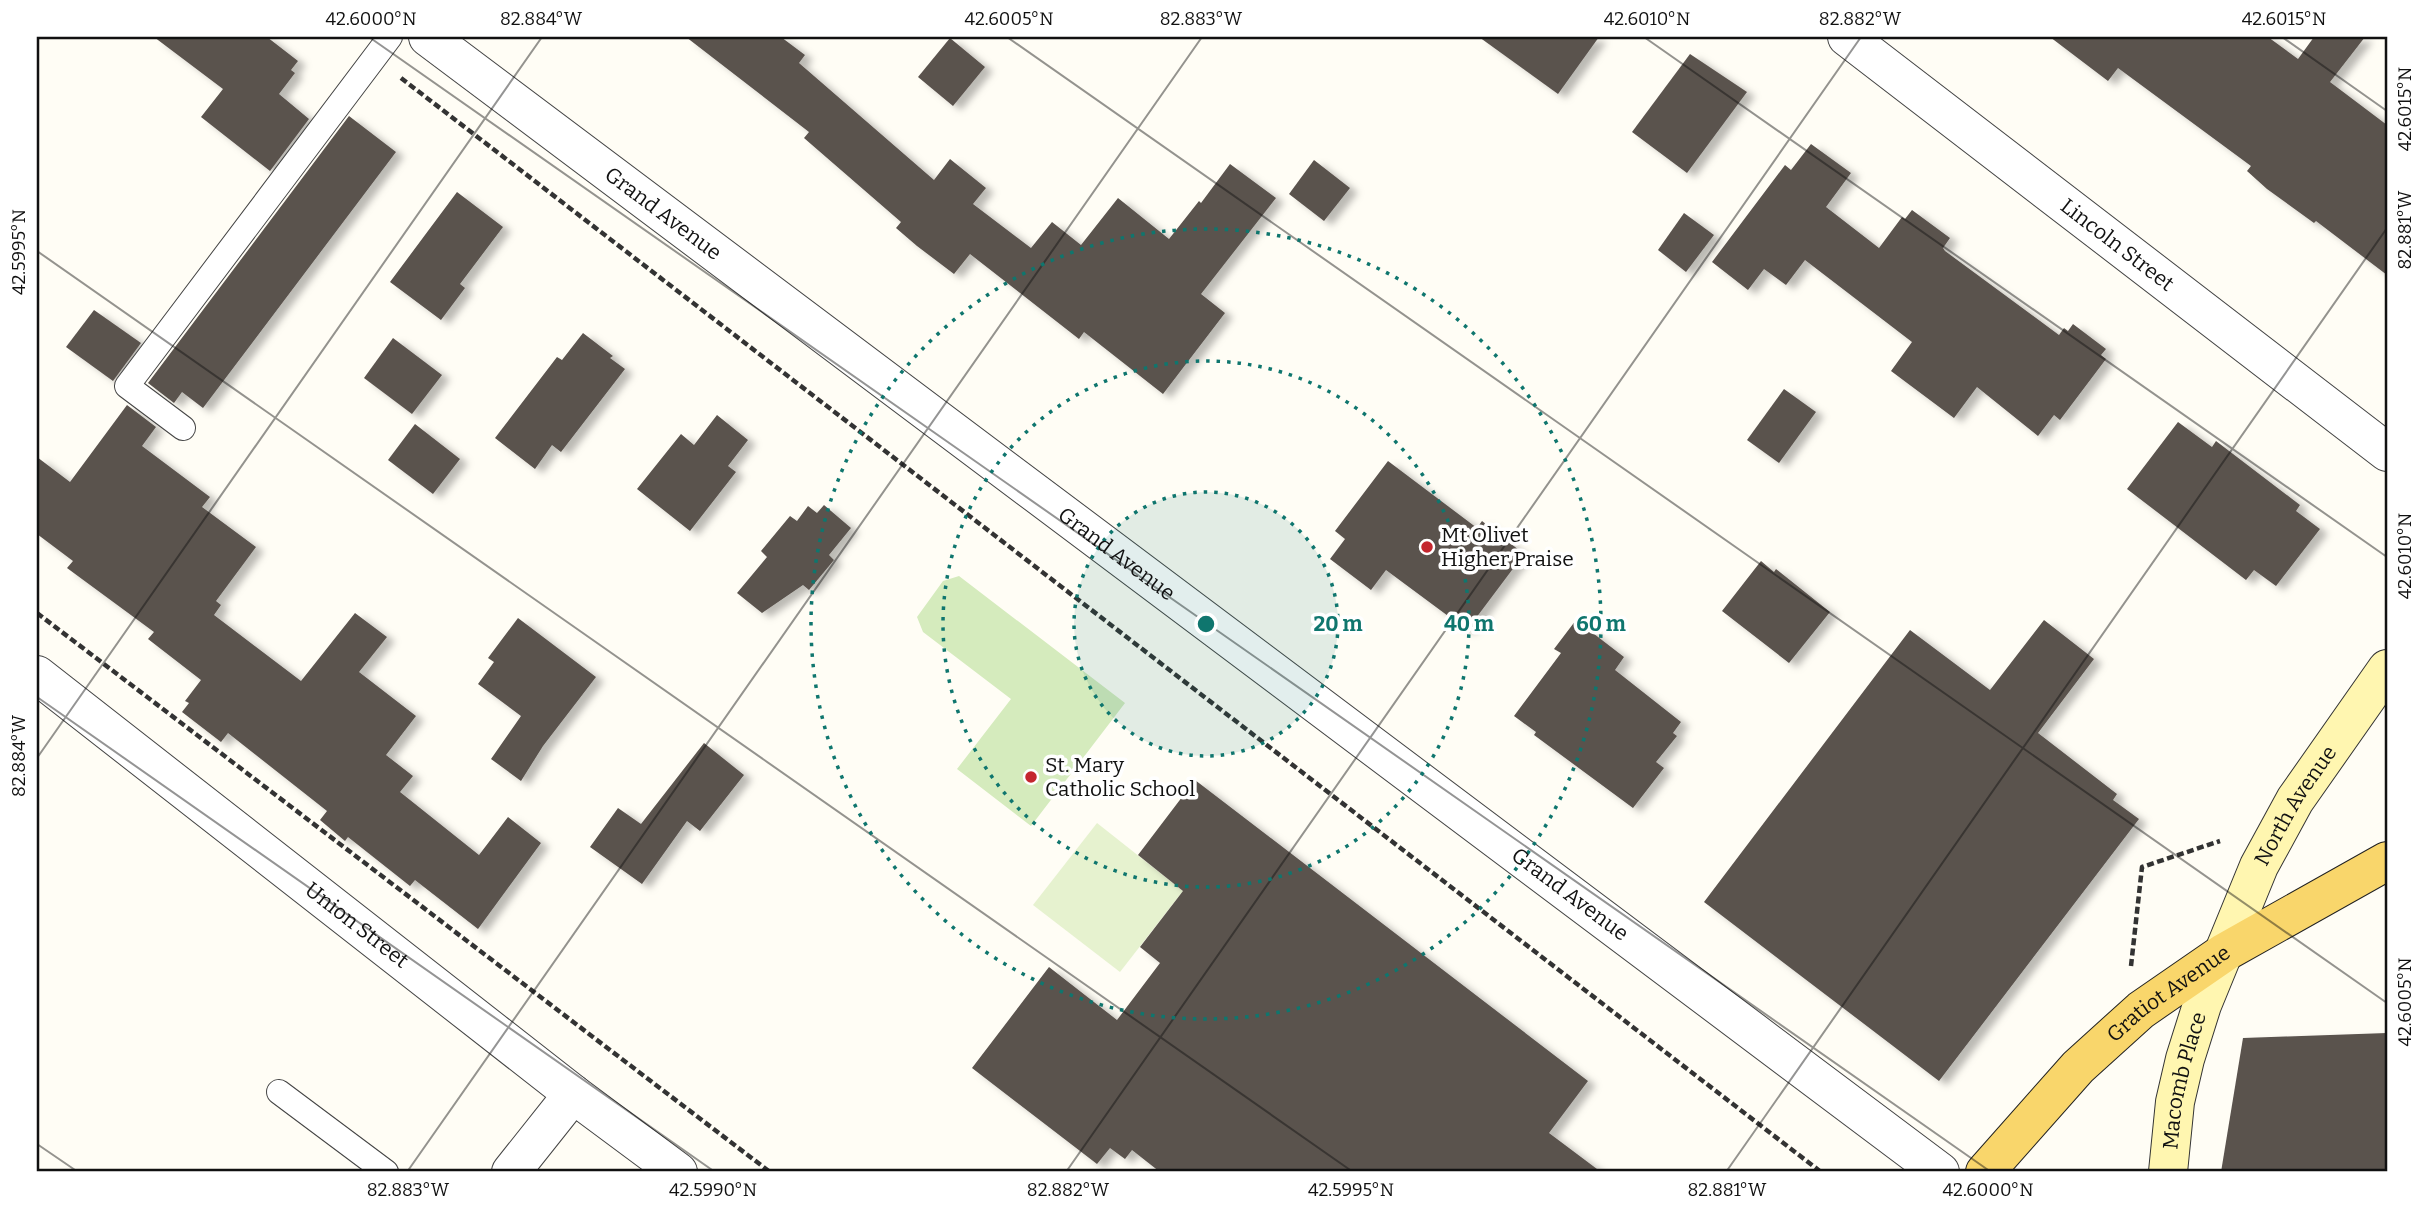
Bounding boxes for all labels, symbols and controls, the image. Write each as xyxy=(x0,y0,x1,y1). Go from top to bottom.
text: 42.6000°N xyxy=(326,8,416,30)
text: 82.884°W xyxy=(500,8,583,30)
text: 42.6005°N xyxy=(965,8,1053,30)
text: 82.883°W xyxy=(1160,8,1243,30)
text: 42.6010°N xyxy=(1604,8,1690,30)
text: 82.882°W xyxy=(1819,8,1902,30)
text: 42.6015°N xyxy=(2242,8,2326,30)
text: 42.6015°N xyxy=(2394,67,2416,151)
street label: Grand Avenue xyxy=(600,161,727,266)
text: 82.881°W xyxy=(2394,190,2416,269)
street label: Lincoln Street xyxy=(2055,193,2180,297)
text: 42.5995°N xyxy=(8,209,30,295)
street label: Grand Avenue xyxy=(1053,502,1180,606)
text: 42.6010°N xyxy=(2394,513,2416,599)
place label: Mt Olivet Higher Praise xyxy=(1441,522,1574,572)
marker: Mt Olivet Higher Praise xyxy=(1419,539,1435,555)
text: 20 m xyxy=(1314,611,1362,637)
text: 40 m xyxy=(1444,611,1494,637)
text: 60 m xyxy=(1576,611,1626,637)
centre of rings xyxy=(1194,612,1218,636)
text: 82.884°W xyxy=(8,714,30,797)
street label: North Avenue xyxy=(2249,740,2342,870)
place label: St. Mary Catholic School xyxy=(1045,752,1195,802)
marker: St. Mary Catholic School xyxy=(1023,769,1039,785)
street label: Grand Avenue xyxy=(1506,842,1634,947)
street label: Union Street xyxy=(300,877,414,974)
street label: Gratiot Avenue xyxy=(2101,939,2235,1048)
text: 42.6005°N xyxy=(2394,958,2416,1046)
street label: Macomb Place xyxy=(2157,1009,2212,1151)
text: 82.883°W xyxy=(367,1179,450,1201)
text: 42.5990°N xyxy=(669,1179,757,1201)
text: 82.882°W xyxy=(1027,1179,1110,1201)
text: 42.5995°N xyxy=(1308,1179,1394,1201)
text: 82.881°W xyxy=(1688,1179,1767,1201)
text: 42.6000°N xyxy=(1943,1179,2033,1201)

